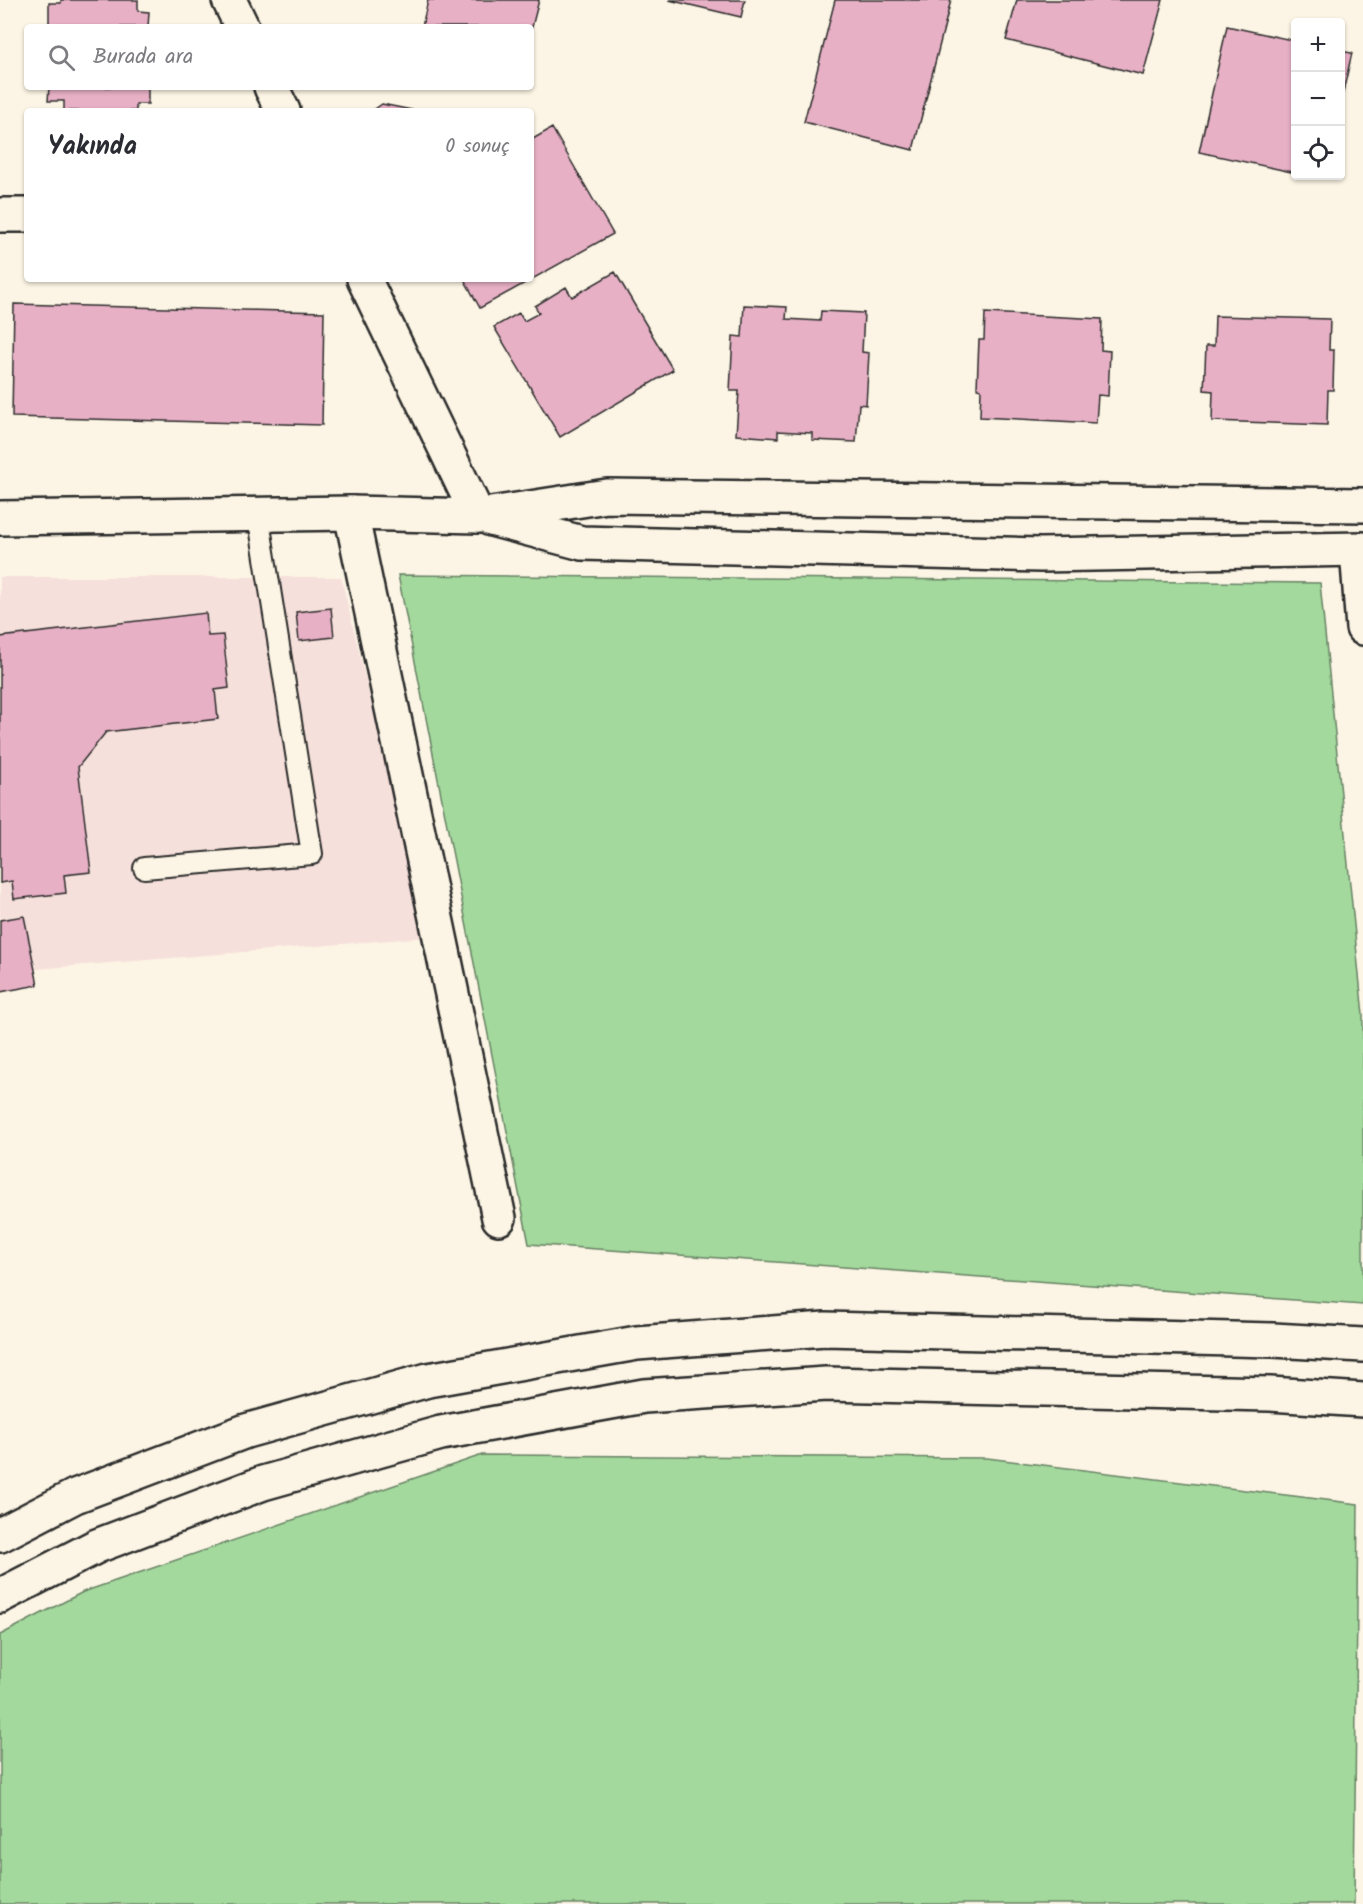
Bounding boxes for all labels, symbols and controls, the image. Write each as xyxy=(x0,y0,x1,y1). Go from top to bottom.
map controls xyxy=(1291,18,1345,180)
button: + xyxy=(1291,18,1345,72)
search box xyxy=(24,24,534,90)
text: Burada ara xyxy=(93,40,193,75)
icon: search xyxy=(45,41,78,74)
button: − xyxy=(1291,72,1345,126)
text: Yakında xyxy=(48,126,137,168)
button: locate xyxy=(1291,126,1345,180)
text: 0 sonuç xyxy=(445,131,510,163)

